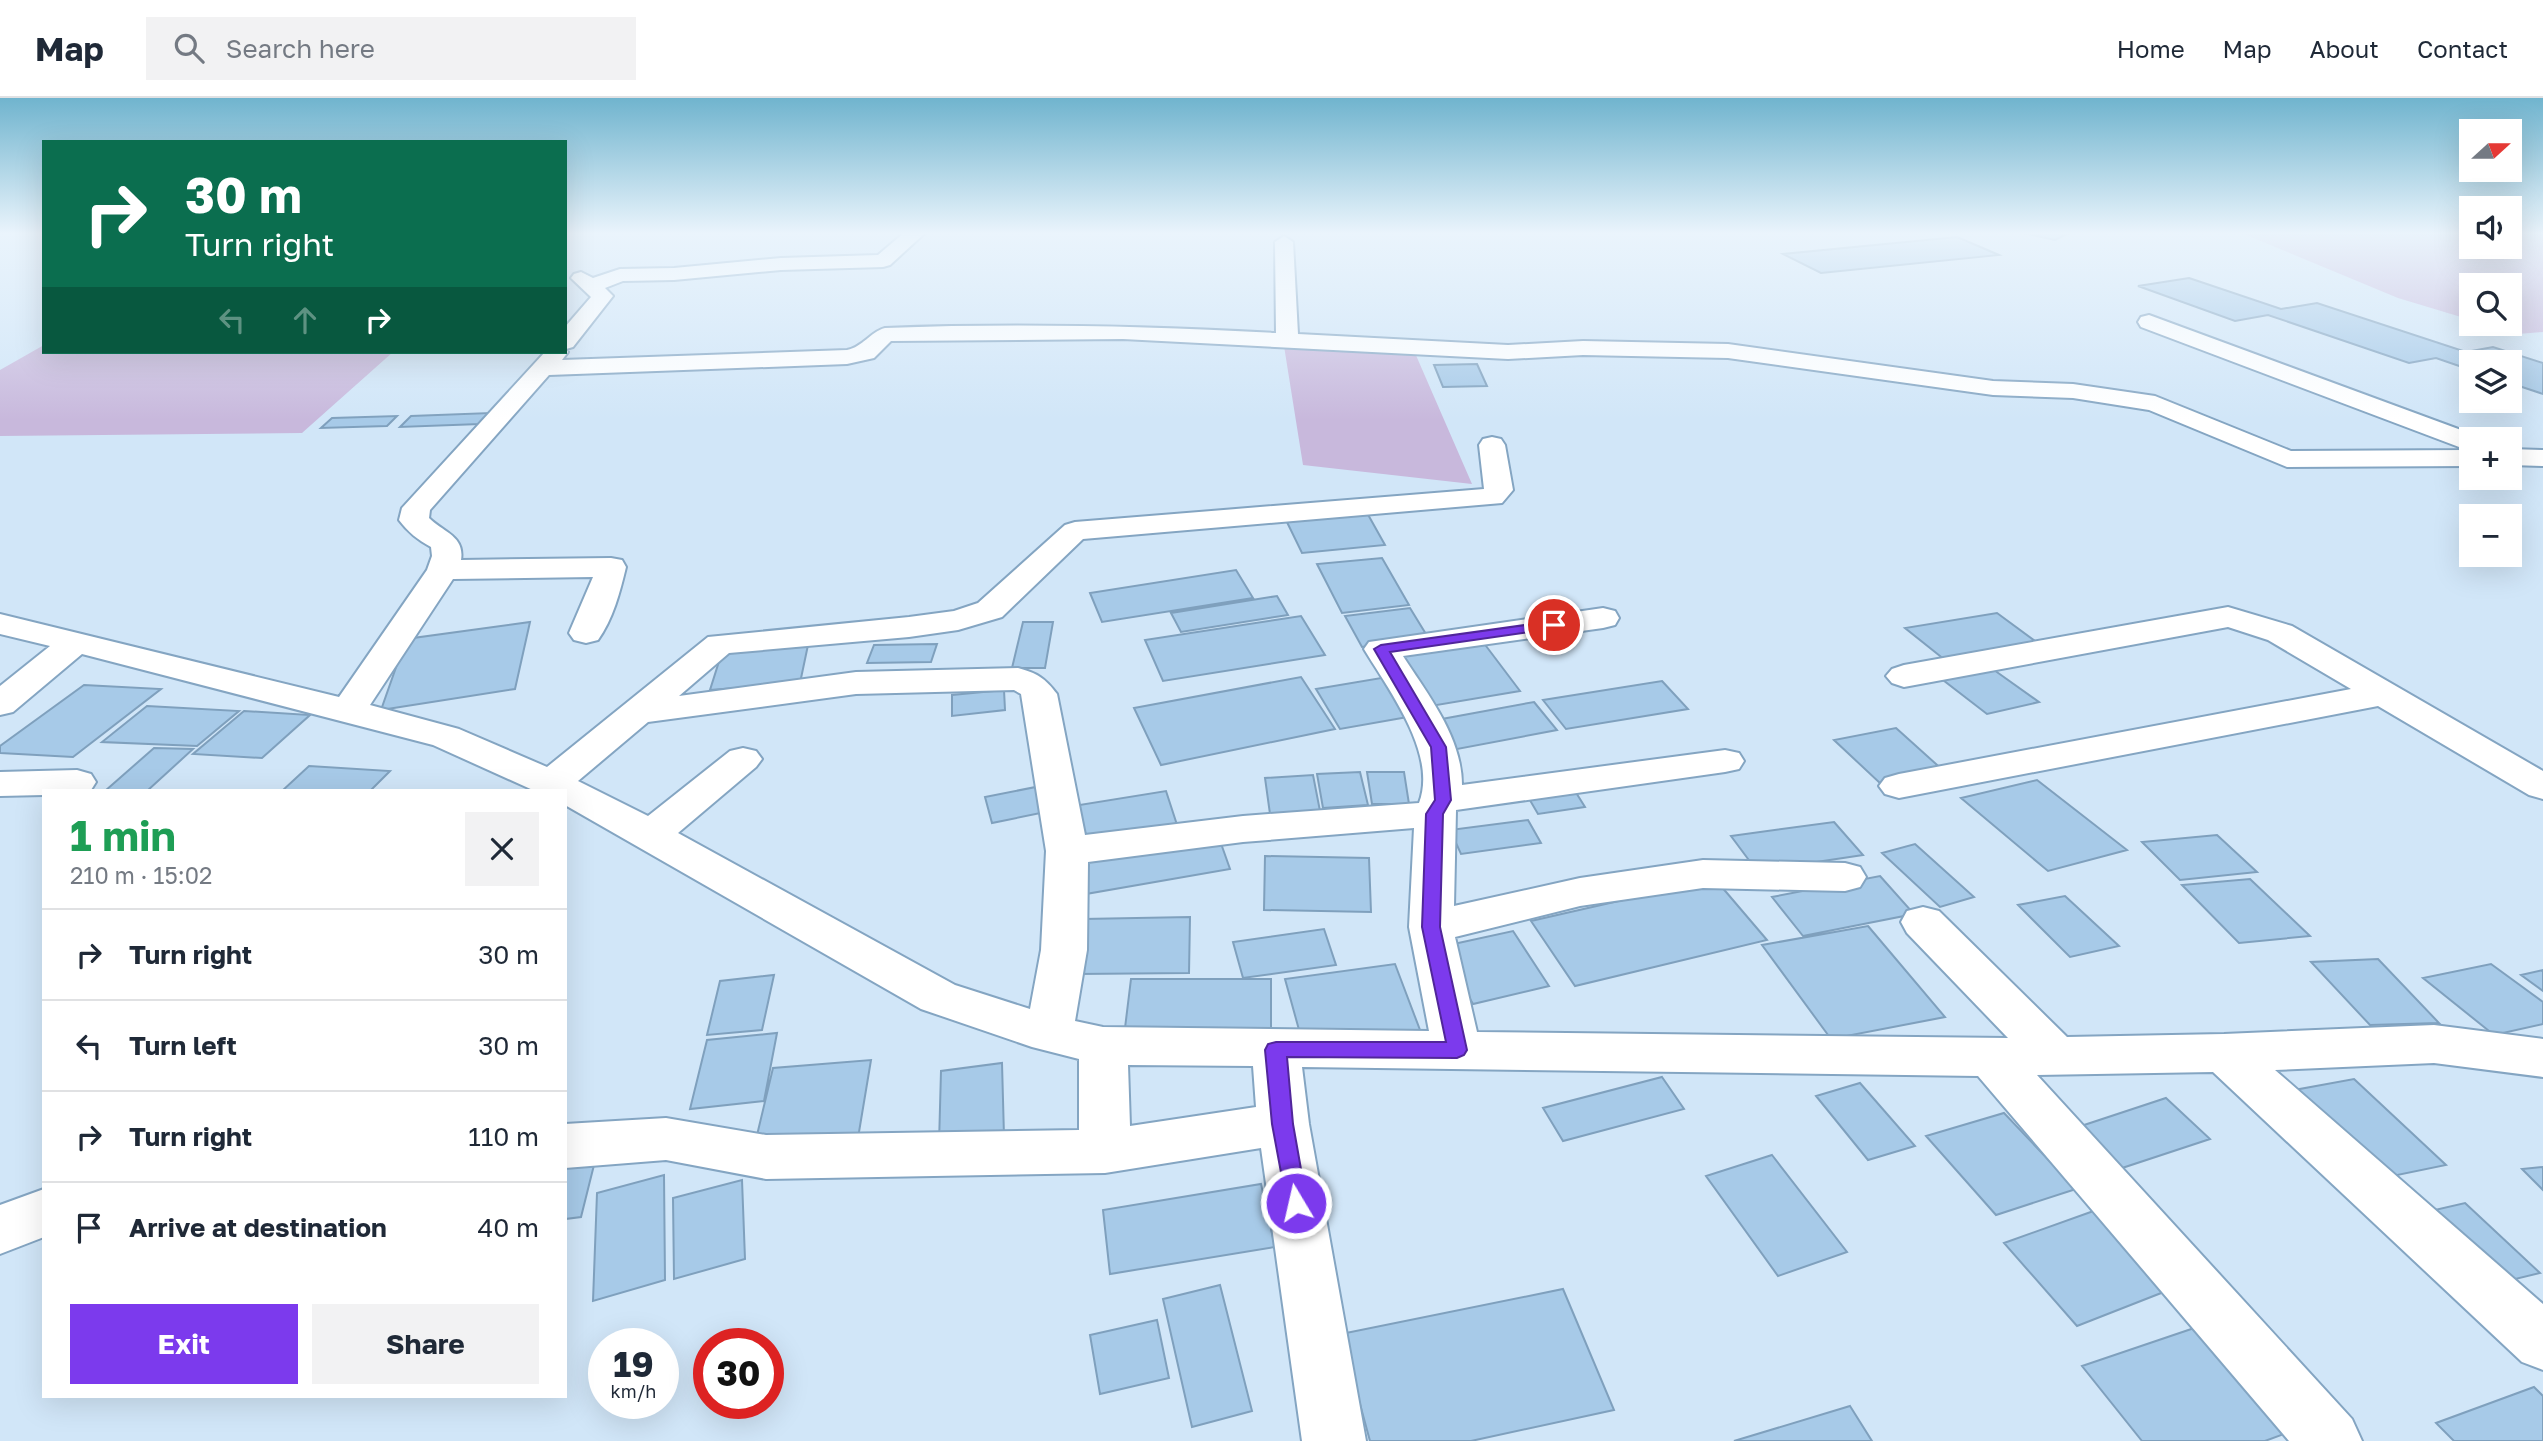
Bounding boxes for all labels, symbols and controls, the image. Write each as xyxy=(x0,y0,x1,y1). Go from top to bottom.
search box xyxy=(146,17,636,80)
text: Map xyxy=(35,29,104,68)
icon: search xyxy=(170,29,208,67)
text: Search here xyxy=(226,33,375,64)
text: Home xyxy=(2117,34,2185,63)
text: Map xyxy=(2223,34,2272,63)
text: About xyxy=(2310,34,2379,63)
text: Contact xyxy=(2417,34,2508,63)
north arrow xyxy=(2459,119,2522,182)
map controls xyxy=(2459,119,2522,567)
text: 30 m xyxy=(185,165,302,224)
icon: right xyxy=(70,168,161,259)
button: sound xyxy=(2459,196,2522,259)
text: Turn right xyxy=(185,225,334,263)
button: search xyxy=(2459,273,2522,336)
icon: left xyxy=(213,301,251,339)
icon: ahead xyxy=(286,301,324,339)
icon: right xyxy=(359,301,397,339)
button: layers xyxy=(2459,350,2522,413)
button: + xyxy=(2459,427,2522,490)
button: − xyxy=(2459,504,2522,567)
pin xyxy=(1524,595,1584,655)
icon: arrive xyxy=(1535,606,1573,644)
text: 1 min xyxy=(70,810,176,860)
button: close xyxy=(465,812,539,886)
text: 210 m · 15:02 xyxy=(70,861,212,889)
icon: right xyxy=(70,936,108,974)
text: Turn right xyxy=(129,939,252,970)
text: 30 m xyxy=(478,939,539,970)
icon: left xyxy=(70,1027,108,1065)
text: Turn left xyxy=(129,1030,237,1061)
text: 30 m xyxy=(478,1030,539,1061)
icon: right xyxy=(70,1118,108,1156)
text: Turn right xyxy=(129,1121,252,1152)
text: 110 m xyxy=(468,1121,539,1152)
position arrow xyxy=(1259,1166,1333,1240)
icon: arrive xyxy=(70,1209,108,1247)
text: Arrive at destination xyxy=(129,1212,387,1243)
text: 40 m xyxy=(478,1212,539,1243)
button: Exit xyxy=(70,1304,298,1384)
button: Share xyxy=(312,1304,539,1384)
speed limit sign: 30 xyxy=(693,1328,784,1419)
text: 19 xyxy=(613,1343,654,1385)
text: km/h xyxy=(611,1380,656,1402)

